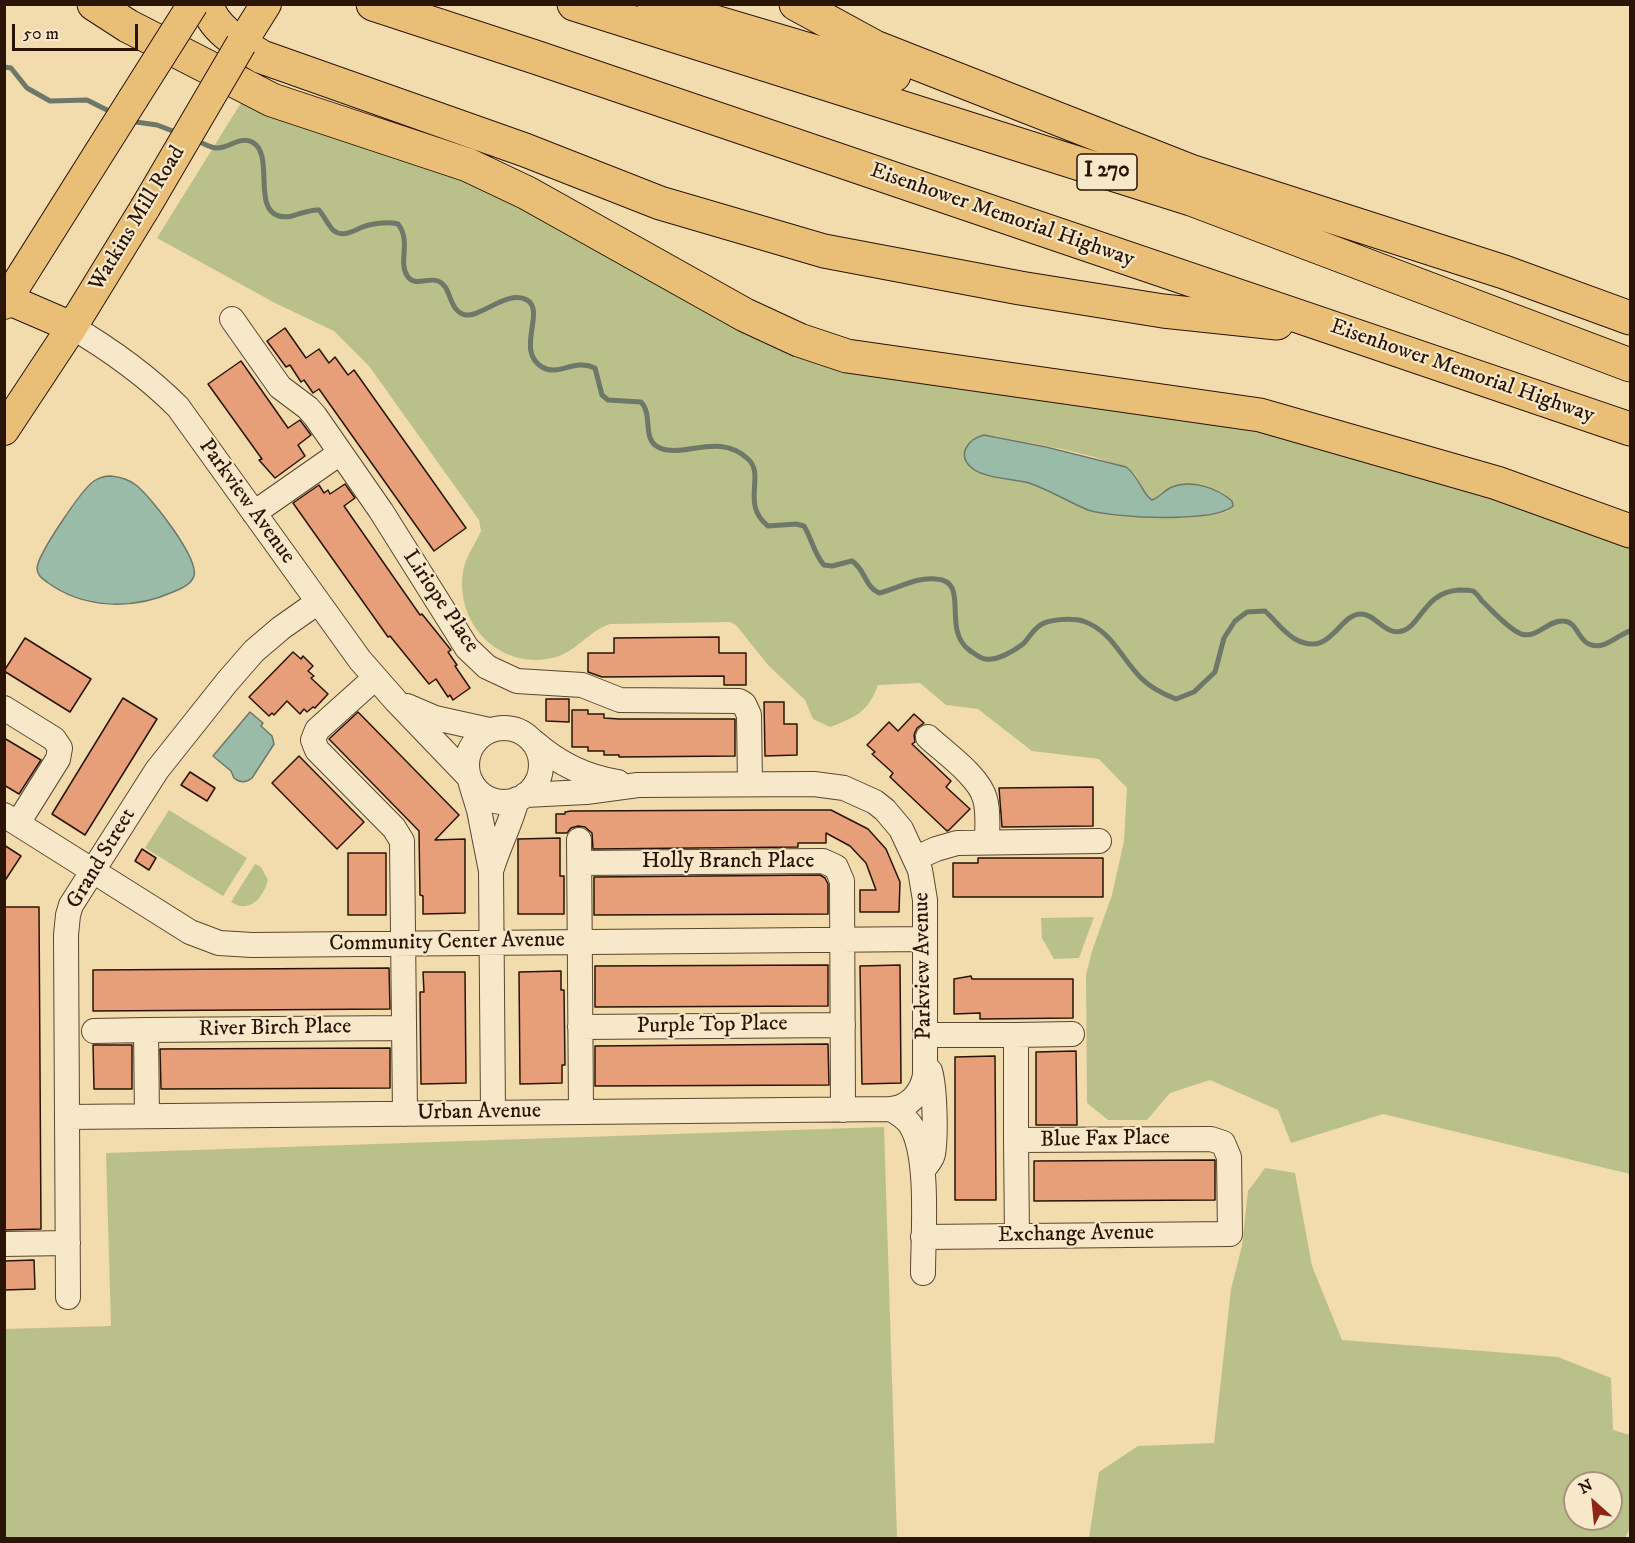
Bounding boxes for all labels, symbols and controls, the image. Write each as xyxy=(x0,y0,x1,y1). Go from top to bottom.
scale bar xyxy=(15,12,141,50)
text: 50 m xyxy=(23,23,59,45)
street label: Watkins Mill Road xyxy=(84,142,192,296)
road number: I 270 xyxy=(1077,154,1137,190)
street label: Eisenhower Memorial Highway xyxy=(866,158,1138,274)
street label: Eisenhower Memorial Highway xyxy=(1326,314,1598,430)
street label: Parkview Avenue xyxy=(192,434,300,570)
street label: Liriope Place xyxy=(396,546,484,658)
street label: Grand Street xyxy=(62,804,142,914)
street label: Holly Branch Place xyxy=(642,849,814,875)
street label: Parkview Avenue xyxy=(910,892,938,1040)
street label: Community Center Avenue xyxy=(329,928,565,958)
street label: Purple Top Place xyxy=(636,1011,788,1041)
street label: River Birch Place xyxy=(199,1014,351,1044)
street label: Urban Avenue xyxy=(417,1099,541,1127)
street label: Blue Fax Place xyxy=(1040,1126,1170,1154)
street label: Exchange Avenue xyxy=(998,1220,1154,1250)
north arrow xyxy=(1563,1471,1623,1531)
text: N xyxy=(1575,1475,1596,1499)

